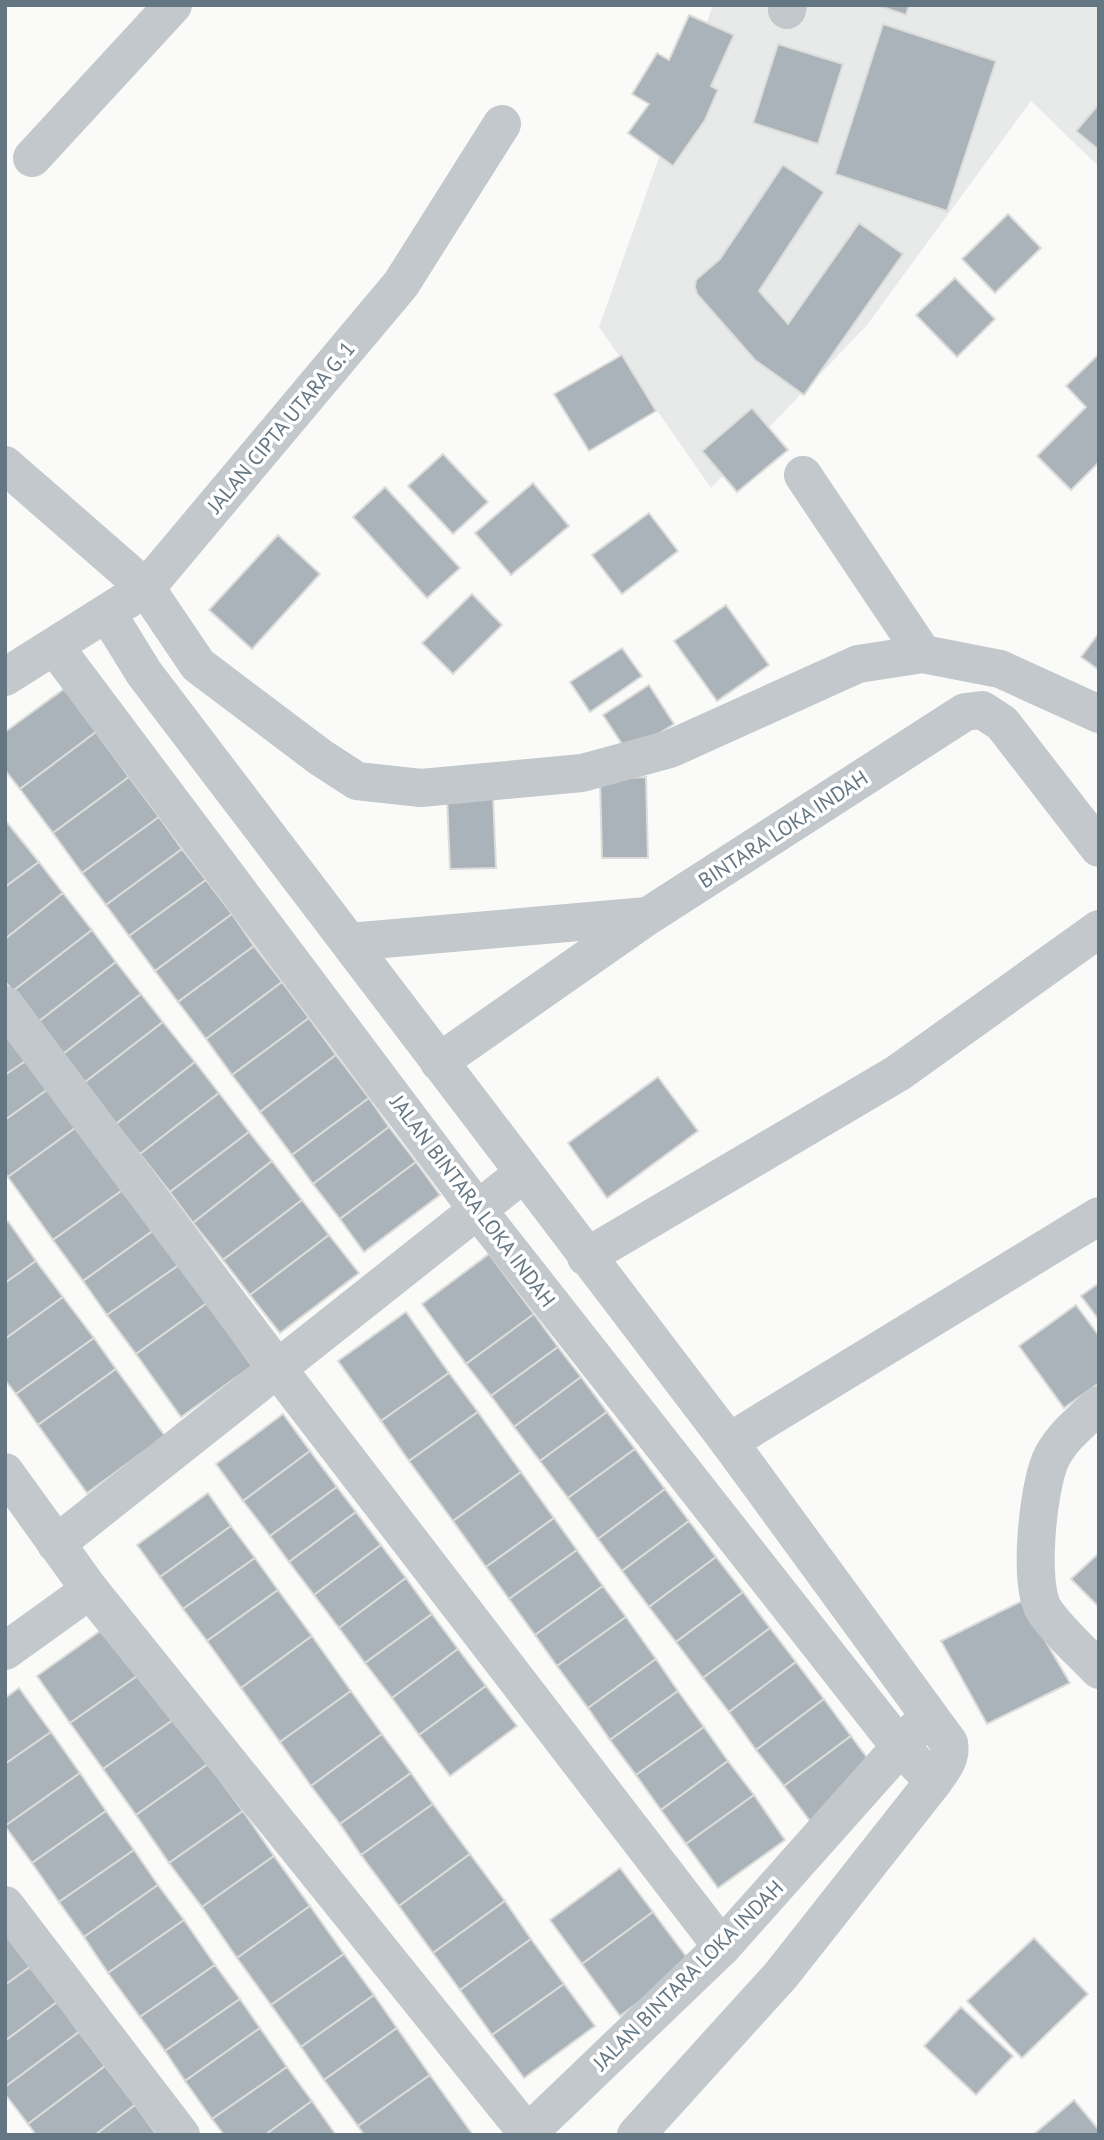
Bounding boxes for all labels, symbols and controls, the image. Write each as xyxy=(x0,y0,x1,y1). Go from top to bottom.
street label: JALAN CIPTA UTARA G. 1 xyxy=(201,336,361,519)
street label: BINTARA LOKA INDAH xyxy=(693,764,873,894)
street label: JALAN BINTARA LOKA INDAH xyxy=(384,1089,562,1312)
street label: JALAN BINTARA LOKA INDAH xyxy=(586,1874,789,2077)

